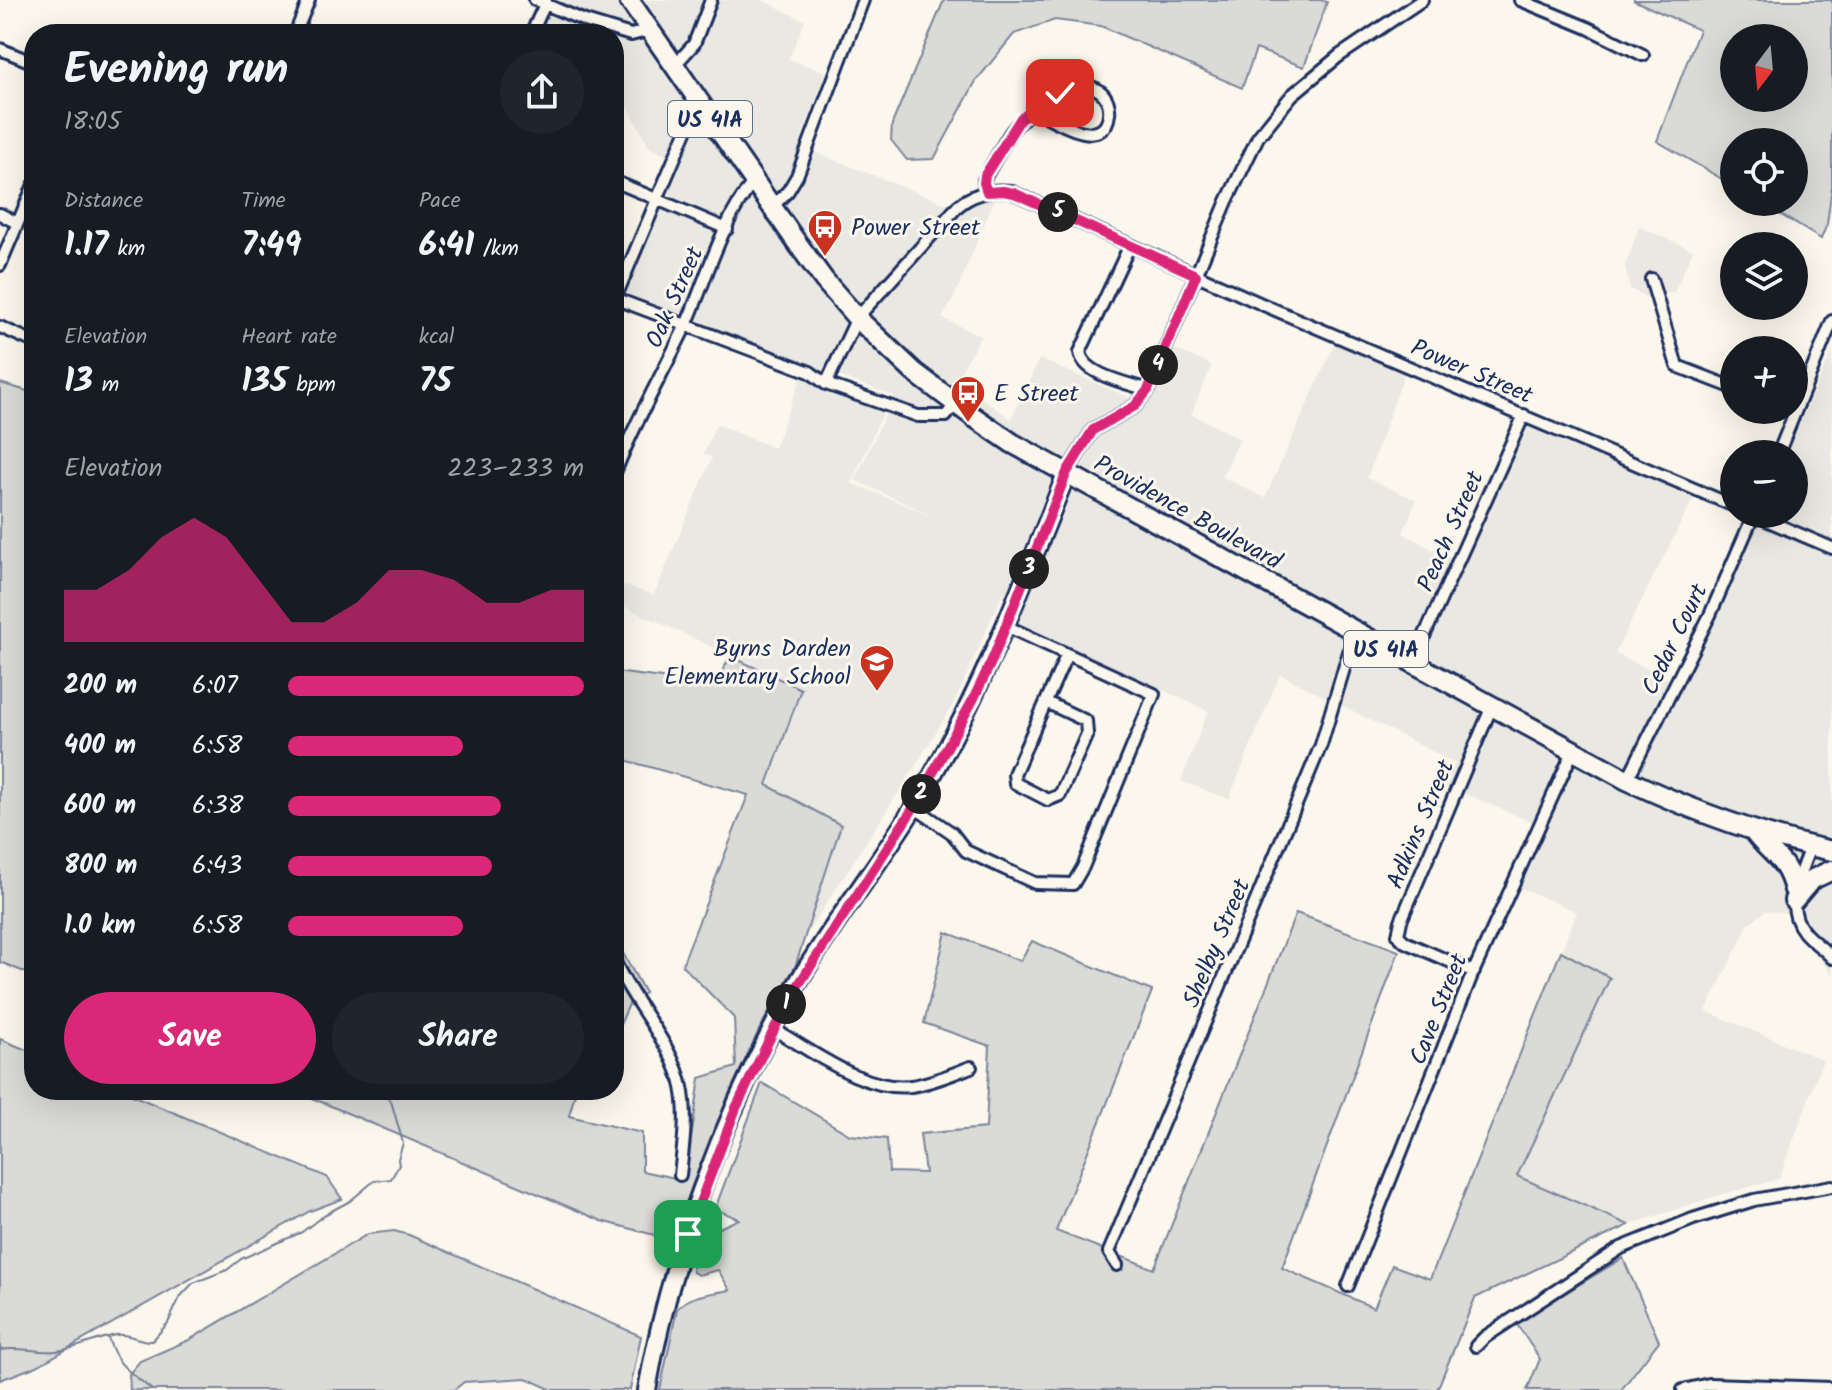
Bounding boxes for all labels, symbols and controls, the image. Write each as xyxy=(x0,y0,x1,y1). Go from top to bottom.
north arrow xyxy=(1720,24,1808,112)
map controls xyxy=(1720,24,1808,528)
text: Evening run xyxy=(64,36,288,106)
button: share xyxy=(500,50,584,134)
pin xyxy=(1026,59,1094,127)
icon: check xyxy=(1038,71,1082,115)
text: 18:05 xyxy=(64,101,121,143)
road number: US 41A xyxy=(668,101,752,137)
button: locate xyxy=(1720,128,1808,216)
text: Distance xyxy=(64,184,143,219)
text: Time xyxy=(241,184,286,219)
text: Pace xyxy=(419,184,461,219)
pin: 5 xyxy=(1038,192,1078,232)
text: 5 xyxy=(1052,194,1064,229)
bus stop icon: Power Street xyxy=(806,208,844,258)
place label: Power Street xyxy=(851,209,981,248)
text: 1.17 xyxy=(64,219,109,273)
text: 7:49 xyxy=(241,219,301,273)
text: 6:41 xyxy=(419,219,474,273)
text: km xyxy=(109,232,145,267)
text: /km xyxy=(474,232,519,267)
button: layers xyxy=(1720,232,1808,320)
street label: Oak Street xyxy=(636,240,715,355)
text: Elevation xyxy=(64,320,147,355)
text: Heart rate xyxy=(241,320,337,355)
text: kcal xyxy=(419,320,454,355)
street label: Power Street xyxy=(1404,329,1539,416)
button: + xyxy=(1720,336,1808,424)
pin: 4 xyxy=(1138,345,1178,385)
text: 4 xyxy=(1152,347,1164,382)
text: 13 xyxy=(64,355,93,409)
text: 135 xyxy=(241,355,287,409)
text: 75 xyxy=(419,355,452,409)
text: m xyxy=(93,368,119,403)
text: bpm xyxy=(287,368,336,403)
bus stop icon: E Street xyxy=(949,374,987,424)
place label: E Street xyxy=(994,375,1079,414)
button: − xyxy=(1720,440,1808,528)
street label: Providence Boulevard xyxy=(1086,445,1289,582)
text: Elevation xyxy=(64,448,162,490)
text: 223–233 m xyxy=(447,448,584,490)
street label: Peach Street xyxy=(1407,464,1496,599)
pin: 3 xyxy=(1009,549,1049,589)
text: 3 xyxy=(1023,551,1035,586)
street label: Cedar Court xyxy=(1632,577,1719,702)
place label: Byrns Darden Elementary School xyxy=(664,630,851,697)
road number: US 41A xyxy=(1344,631,1428,667)
school or university icon: Byrns Darden Elementary School xyxy=(858,643,896,693)
text: 200 m xyxy=(64,665,137,707)
text: 6:07 xyxy=(192,665,238,707)
text: 400 m xyxy=(64,725,136,767)
text: 6:58 xyxy=(192,725,242,767)
street label: Adkins Street xyxy=(1377,753,1466,895)
pin: 2 xyxy=(901,774,941,814)
text: 2 xyxy=(915,776,927,811)
text: 600 m xyxy=(64,785,136,827)
text: 6:38 xyxy=(192,785,243,827)
text: 800 m xyxy=(64,845,137,887)
text: 6:43 xyxy=(192,845,242,887)
street label: Shelby Street xyxy=(1173,872,1262,1014)
text: 1.0 km xyxy=(64,905,135,947)
text: 6:58 xyxy=(192,905,242,947)
street label: Cave Street xyxy=(1399,947,1480,1071)
pin: 1 xyxy=(766,984,806,1024)
text: 1 xyxy=(783,986,789,1021)
button: Save xyxy=(64,992,316,1084)
button: Share xyxy=(332,992,584,1084)
pin xyxy=(654,1200,722,1268)
icon: arrive xyxy=(666,1212,710,1256)

